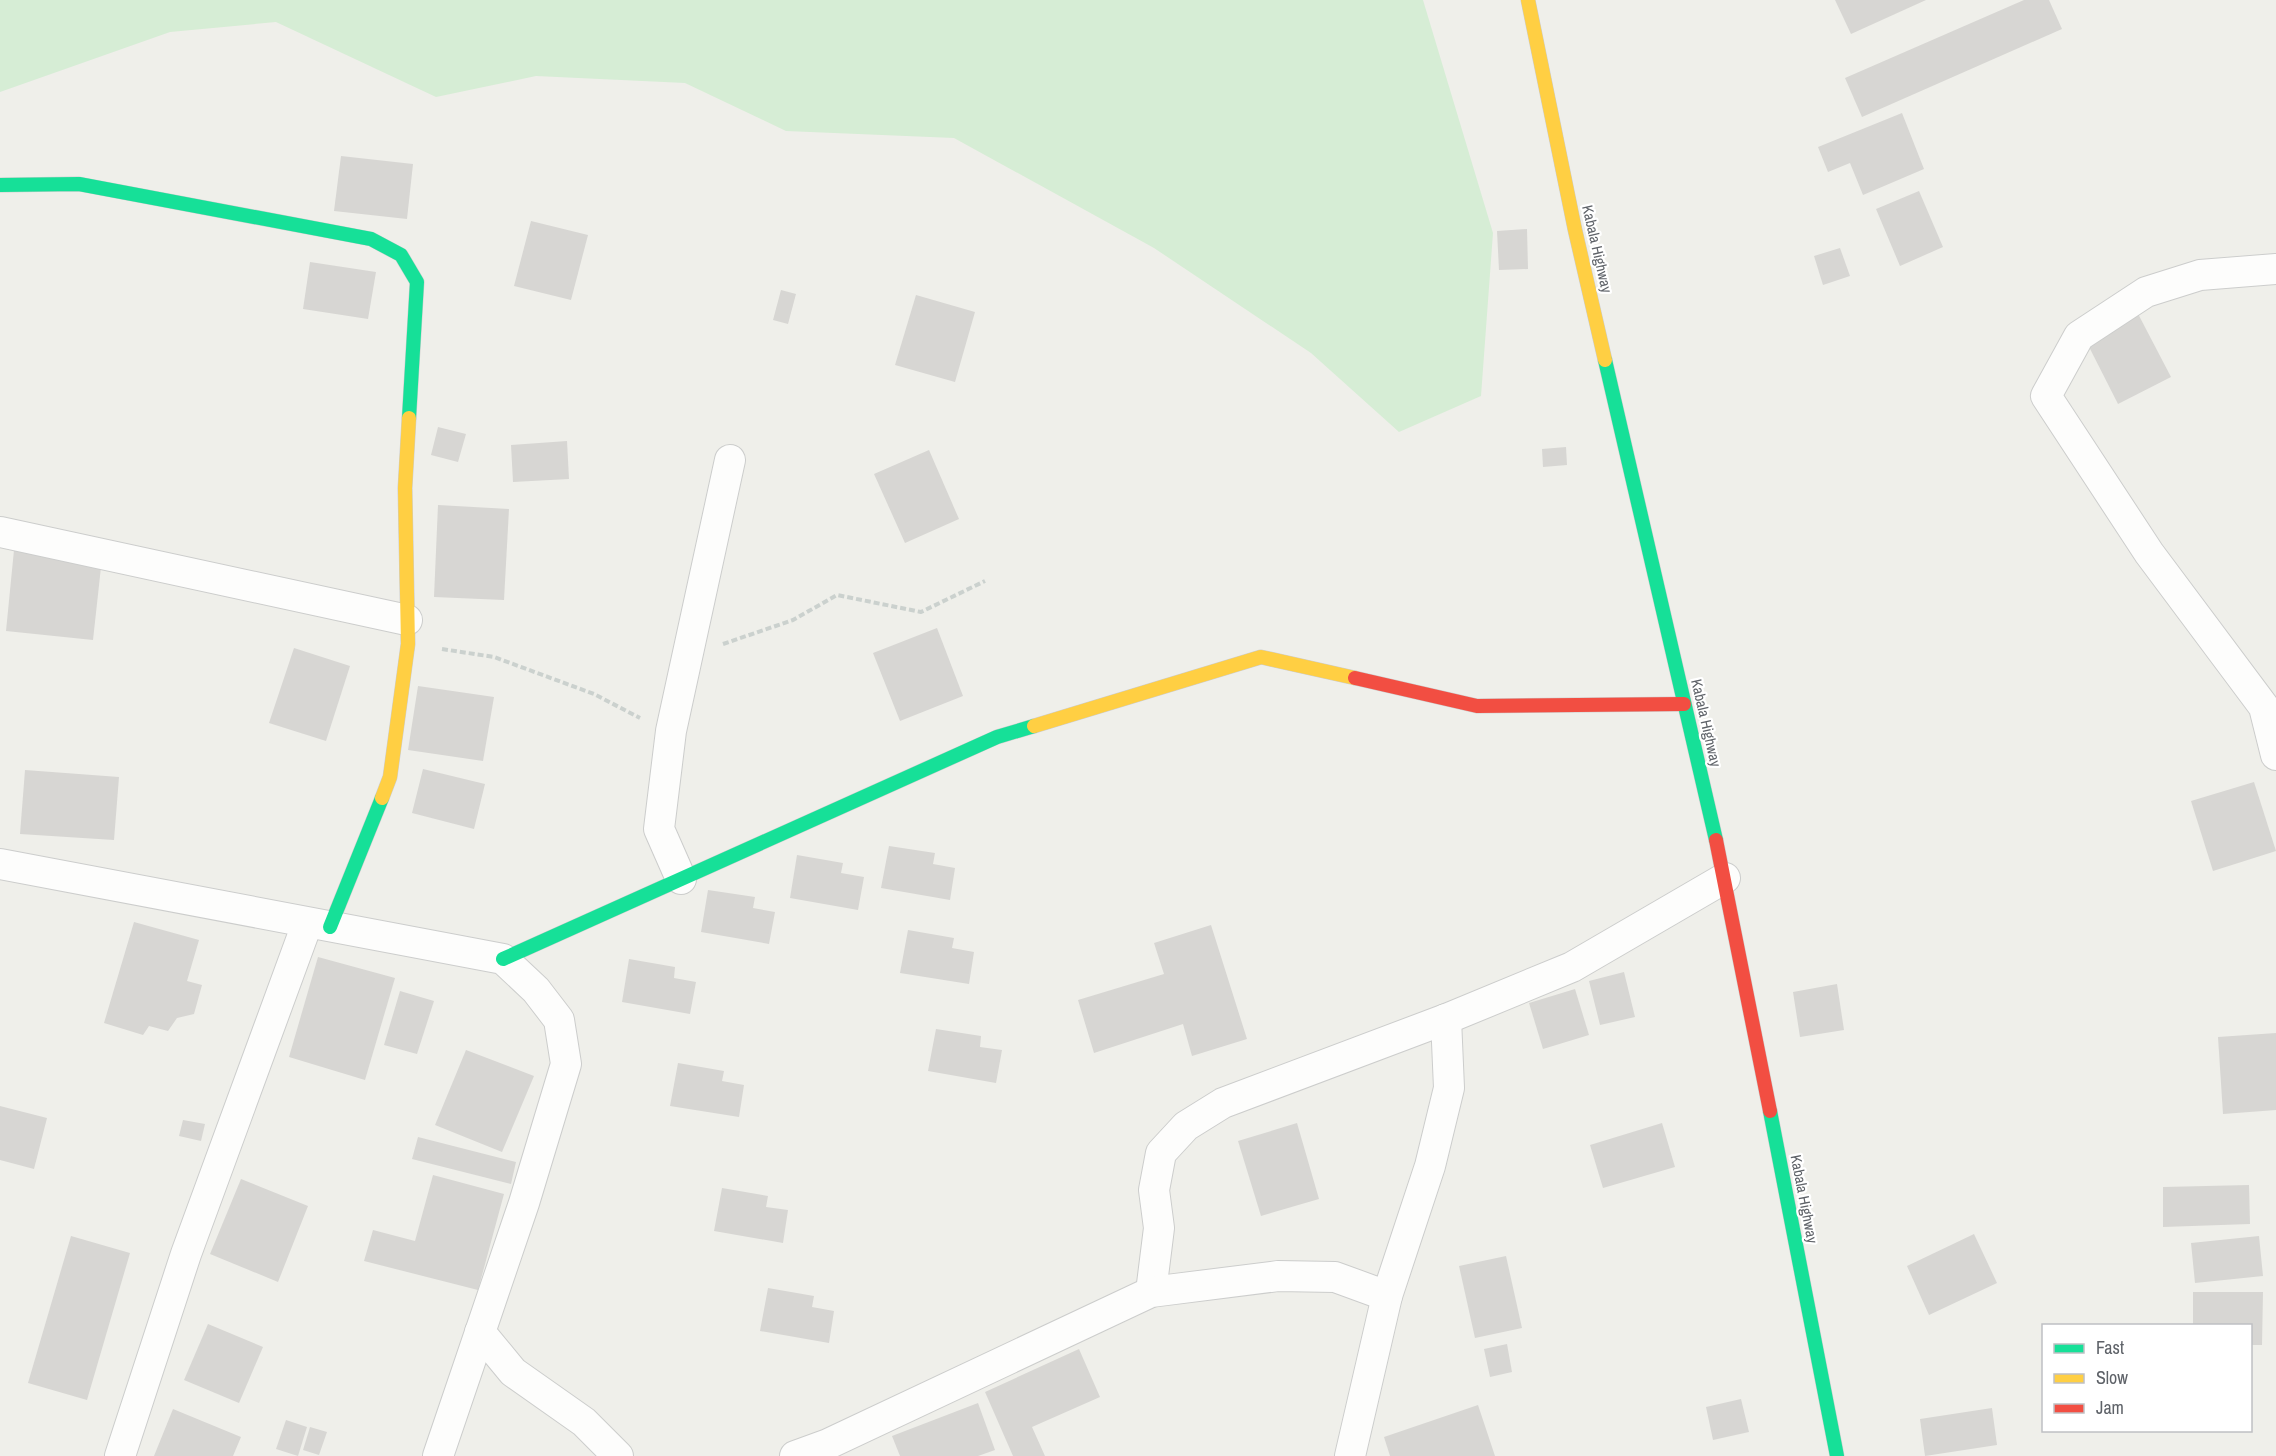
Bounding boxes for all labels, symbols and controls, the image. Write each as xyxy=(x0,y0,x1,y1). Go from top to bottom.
street label: Kabala Highway xyxy=(1577,203,1618,296)
street label: Kabala Highway xyxy=(1686,677,1727,770)
street label: Kabala Highway xyxy=(1786,1153,1824,1246)
legend xyxy=(2042,1324,2252,1432)
text: Fast xyxy=(2096,1335,2124,1360)
text: Slow xyxy=(2096,1365,2128,1390)
text: Jam xyxy=(2096,1395,2124,1420)

